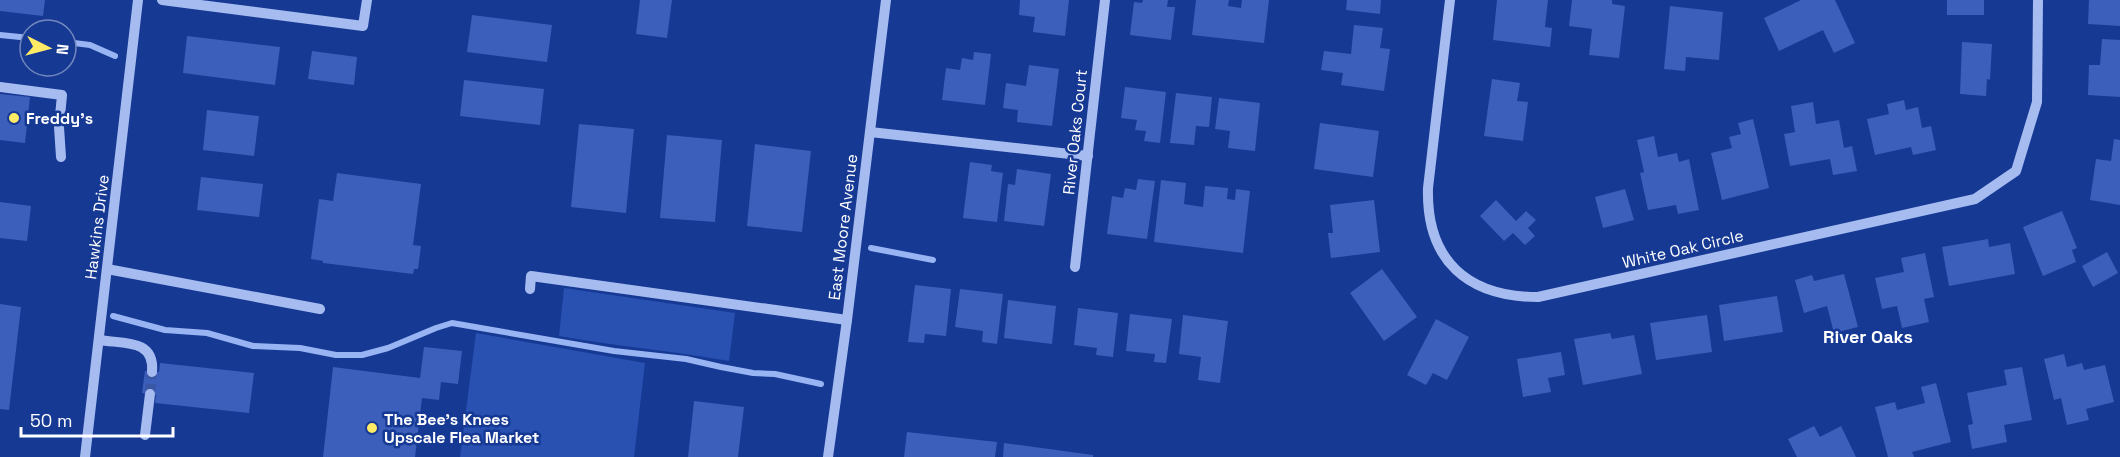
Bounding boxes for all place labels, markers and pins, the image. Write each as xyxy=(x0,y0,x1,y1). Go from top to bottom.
place label: Freddy's xyxy=(26,108,93,129)
marker: Freddy's xyxy=(7,111,21,125)
place label: The Bee’s Knees Upscale Flea Market xyxy=(384,409,539,448)
marker: The Bee’s Knees Upscale Flea Market xyxy=(365,421,379,435)

